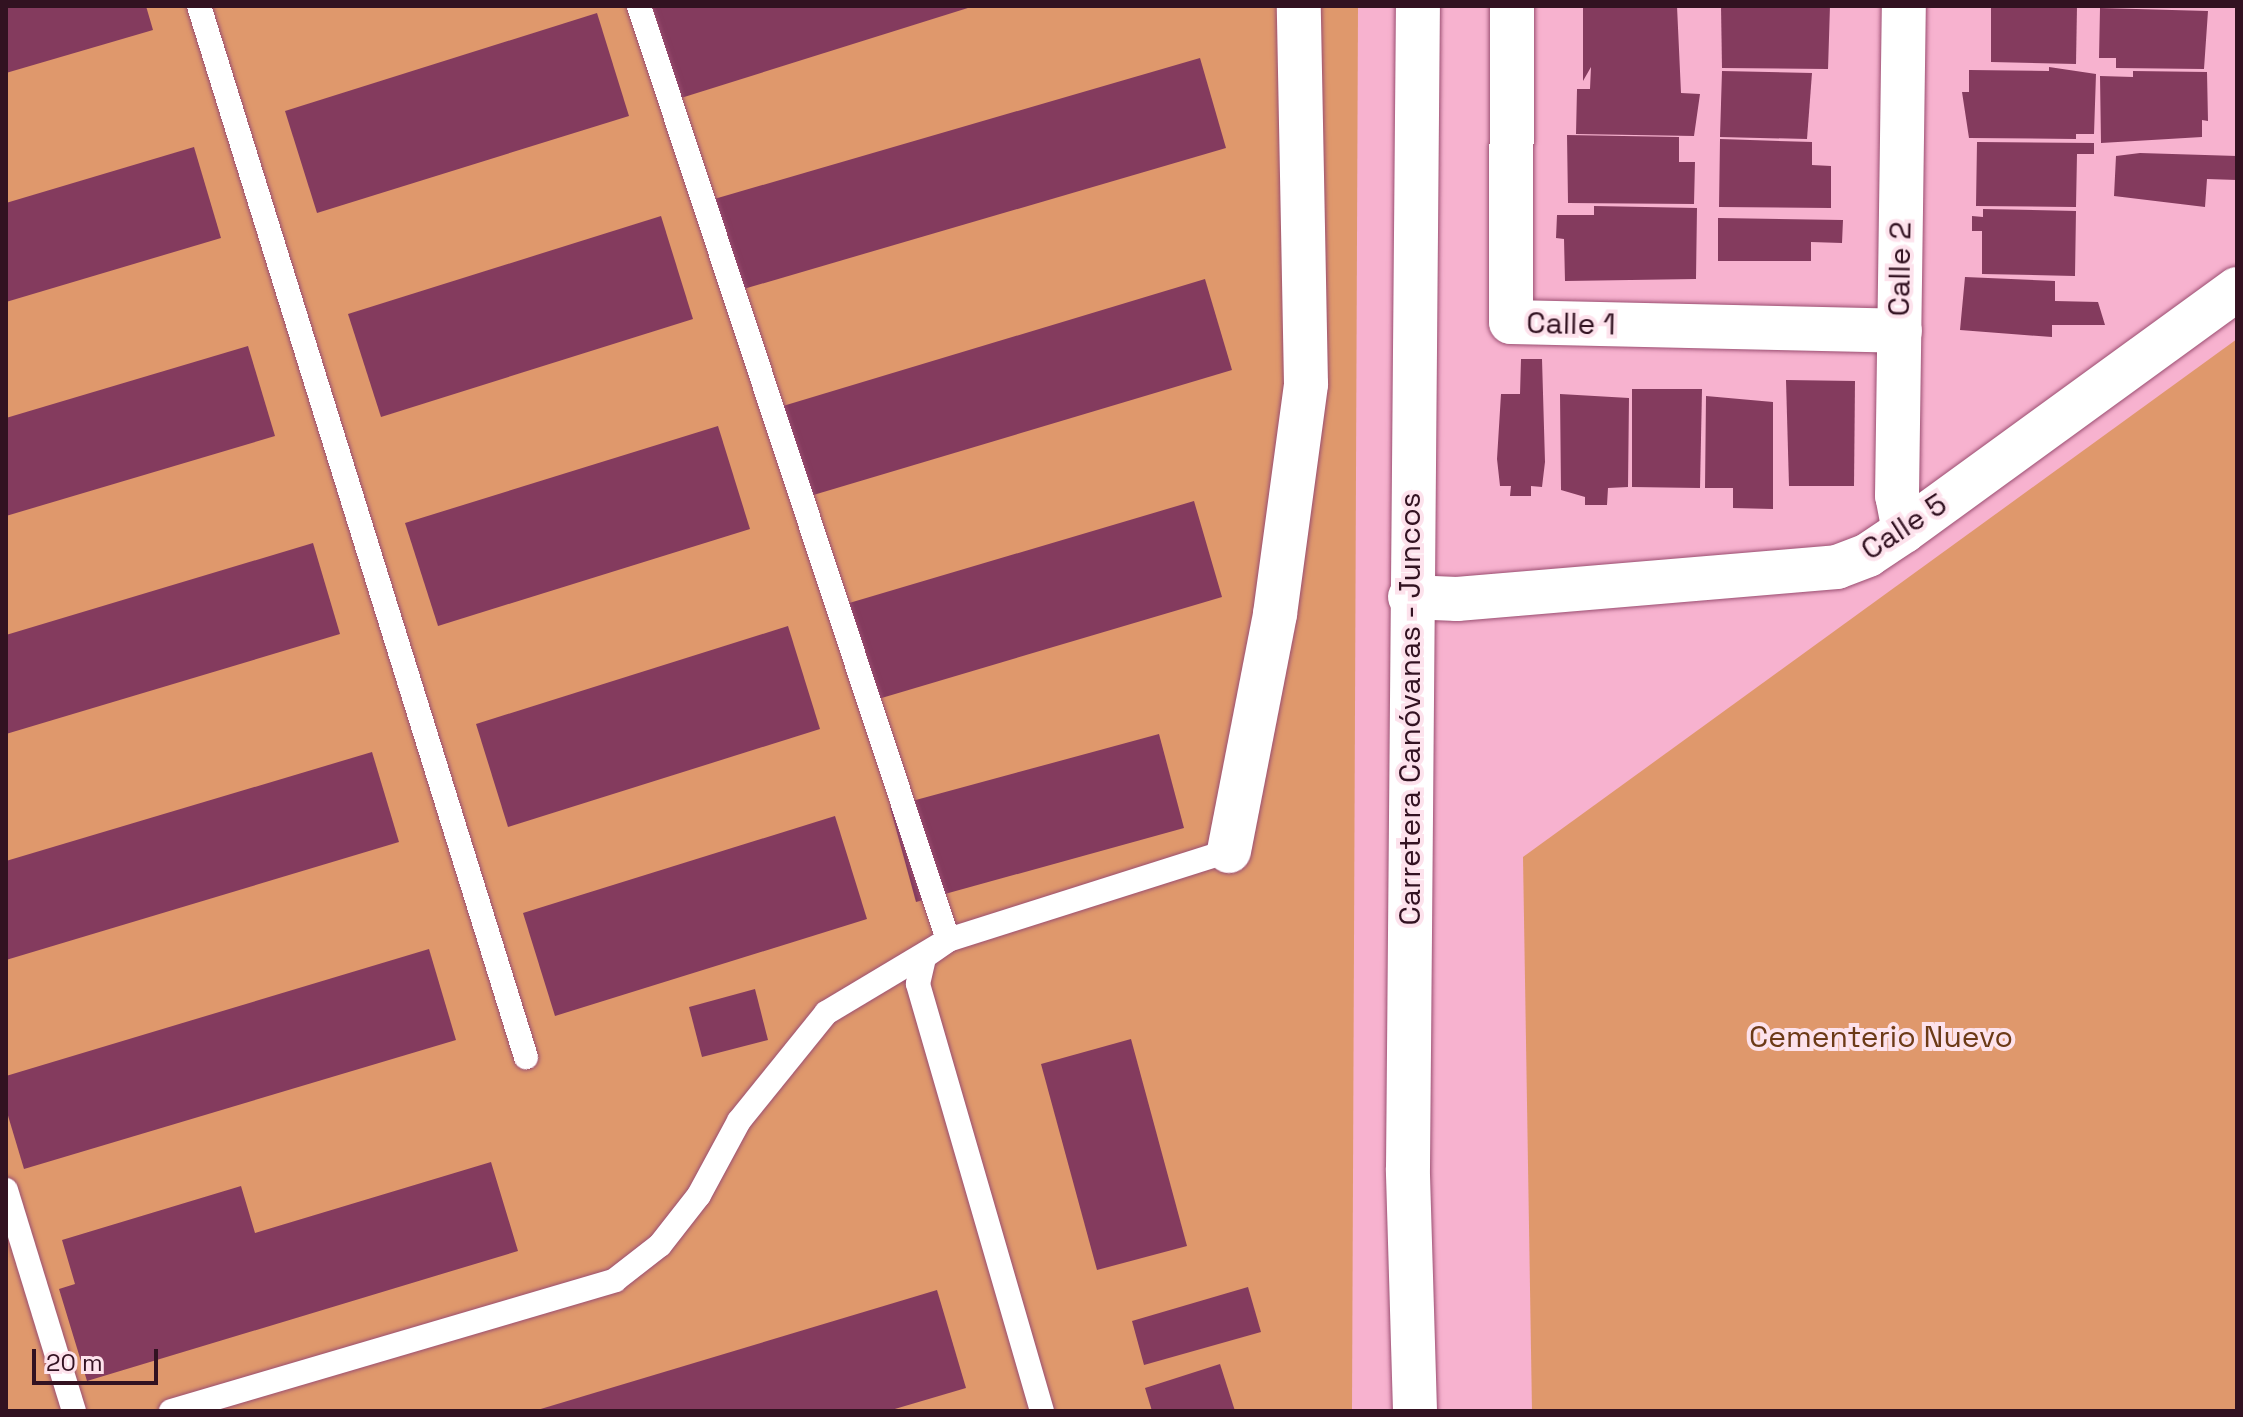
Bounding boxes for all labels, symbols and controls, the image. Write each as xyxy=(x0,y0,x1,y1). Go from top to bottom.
street label: Calle 2 xyxy=(1881,221,1919,317)
street label: Calle 1 xyxy=(1526,305,1616,343)
street label: Calle 5 xyxy=(1855,486,1953,568)
street label: Carretera Canóvanas - Juncos xyxy=(1392,492,1428,926)
park label: Cementerio Nuevo xyxy=(1749,1019,2013,1055)
scale bar xyxy=(36,1333,162,1383)
text: 20 m xyxy=(46,1347,103,1378)

